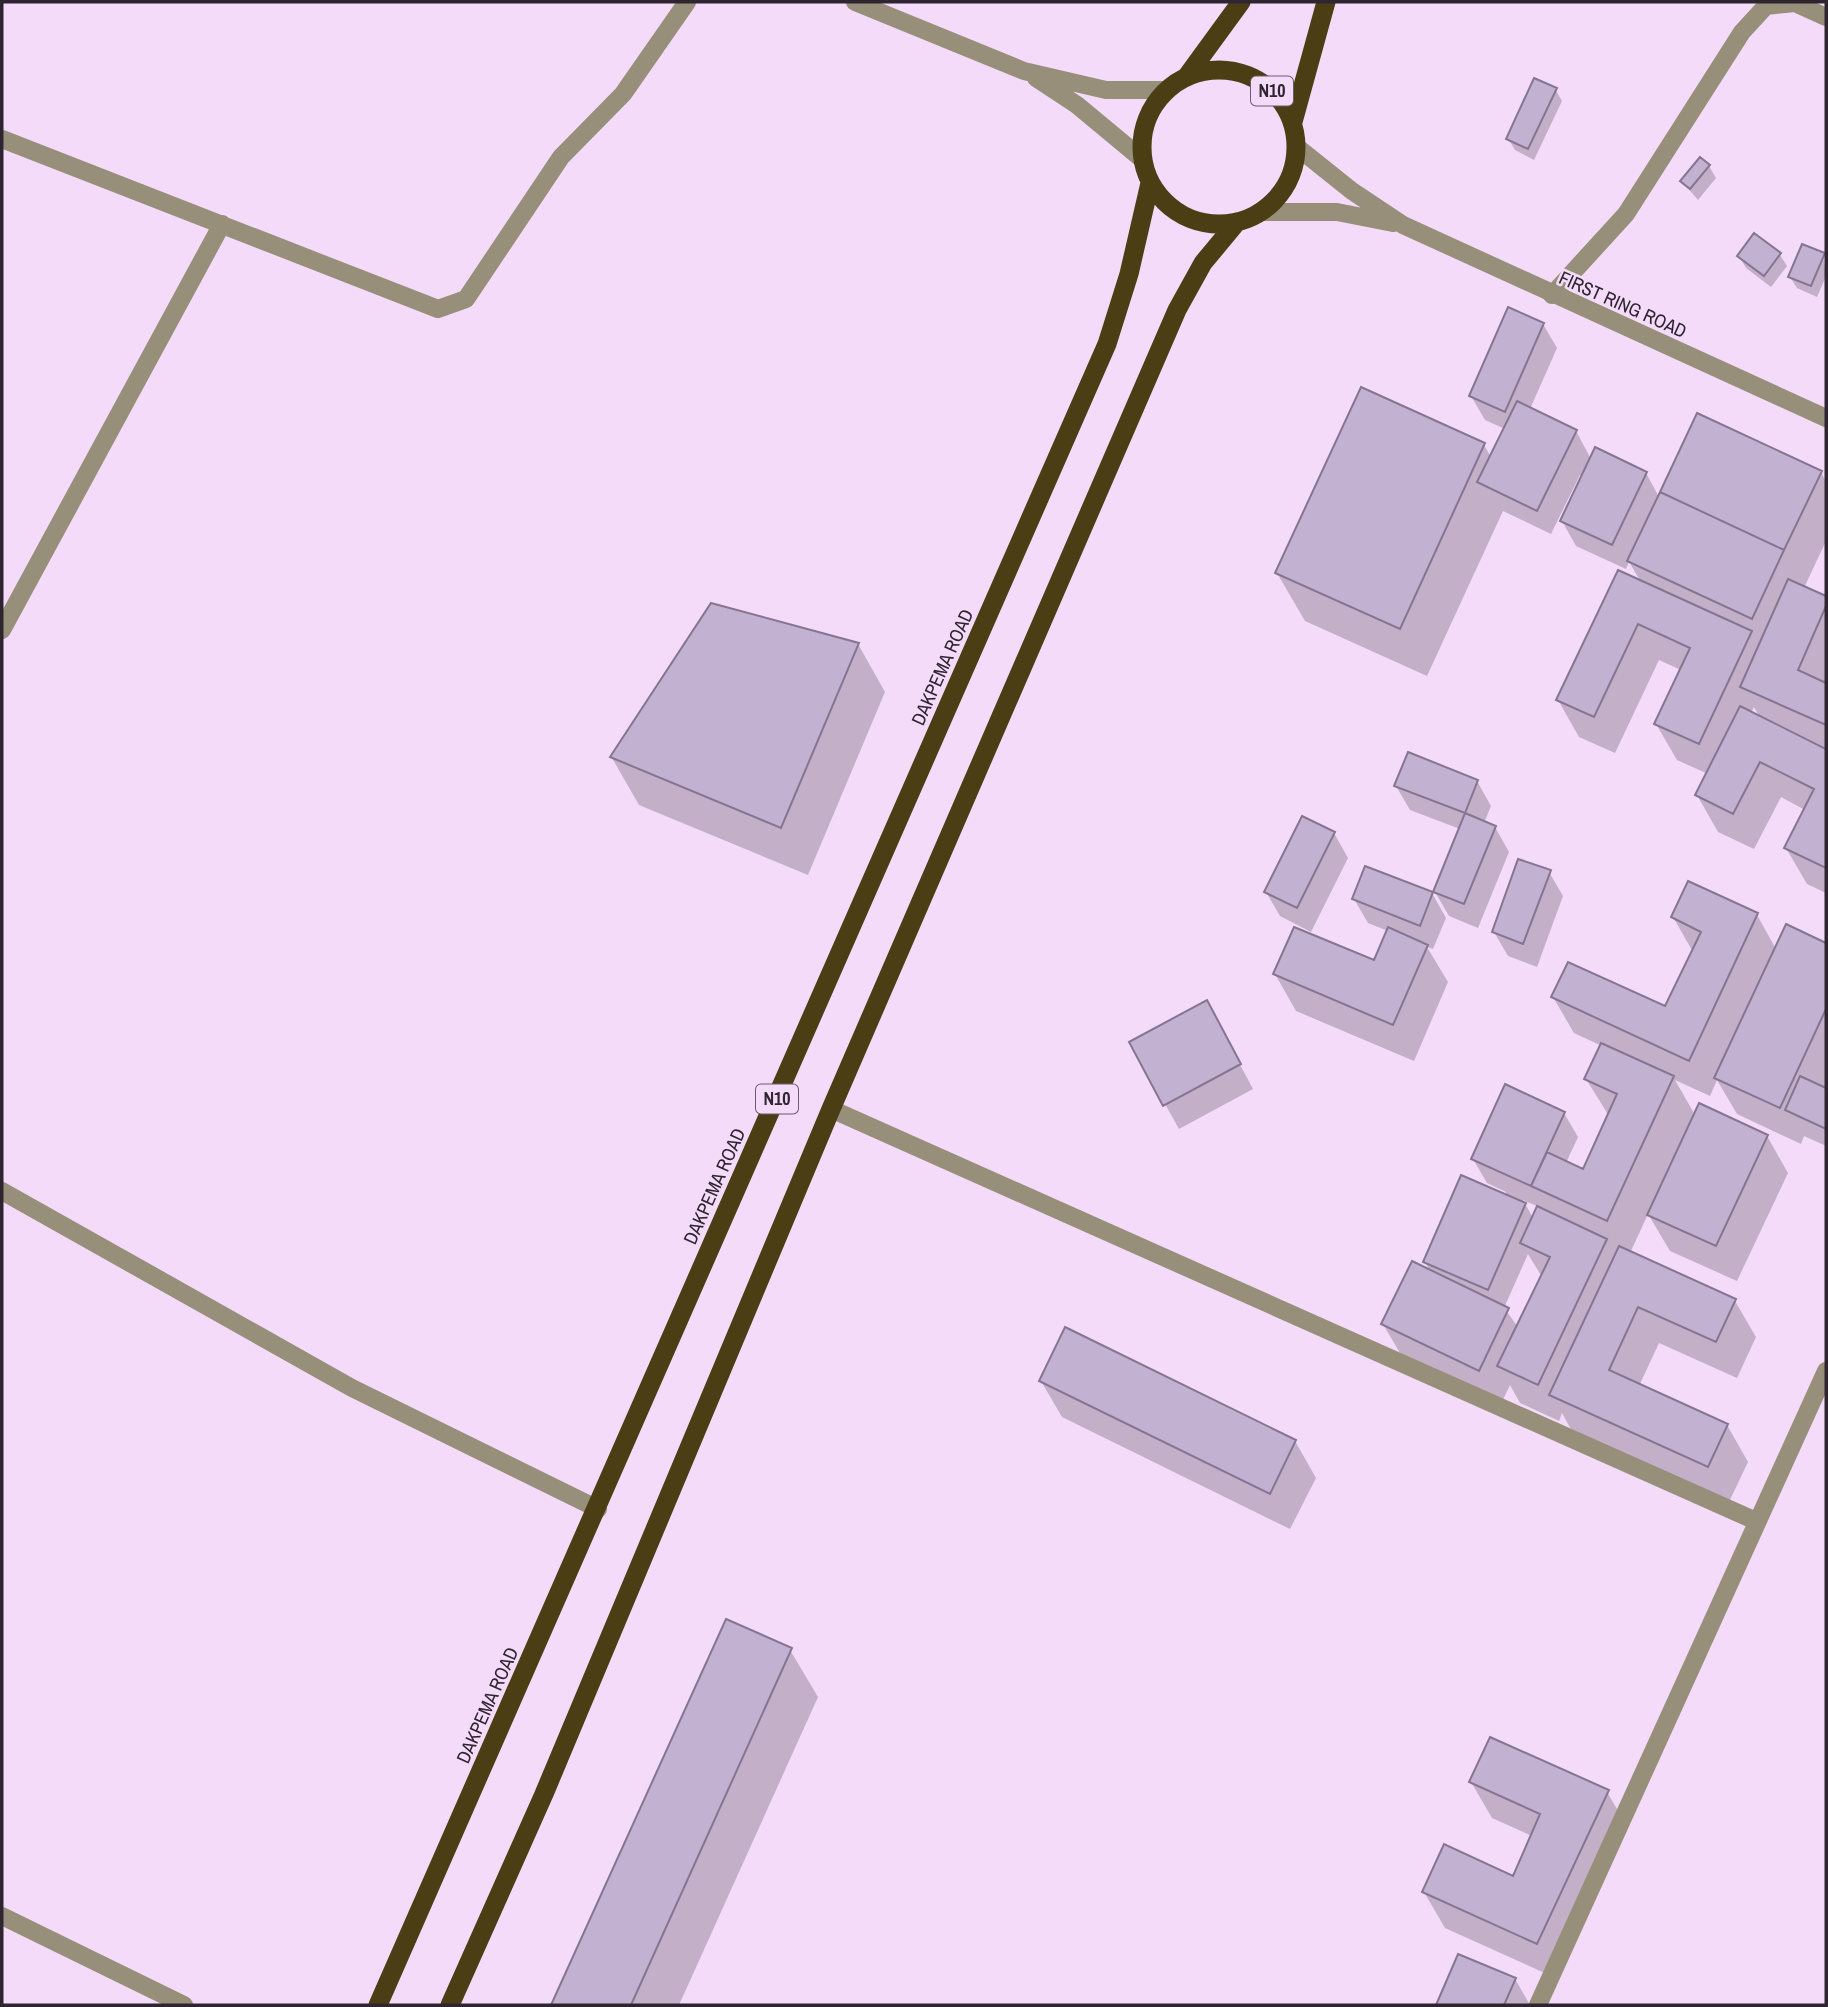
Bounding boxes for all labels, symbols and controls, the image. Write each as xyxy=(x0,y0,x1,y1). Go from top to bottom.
road number: N10 xyxy=(1251,76,1293,106)
street label: FIRST RING ROAD xyxy=(1555,264,1691,344)
street label: DAKPEMA ROAD xyxy=(905,605,979,729)
road number: N10 xyxy=(756,1084,798,1114)
street label: DAKPEMA ROAD xyxy=(677,1124,751,1248)
street label: DAKPEMA ROAD xyxy=(450,1643,524,1767)

